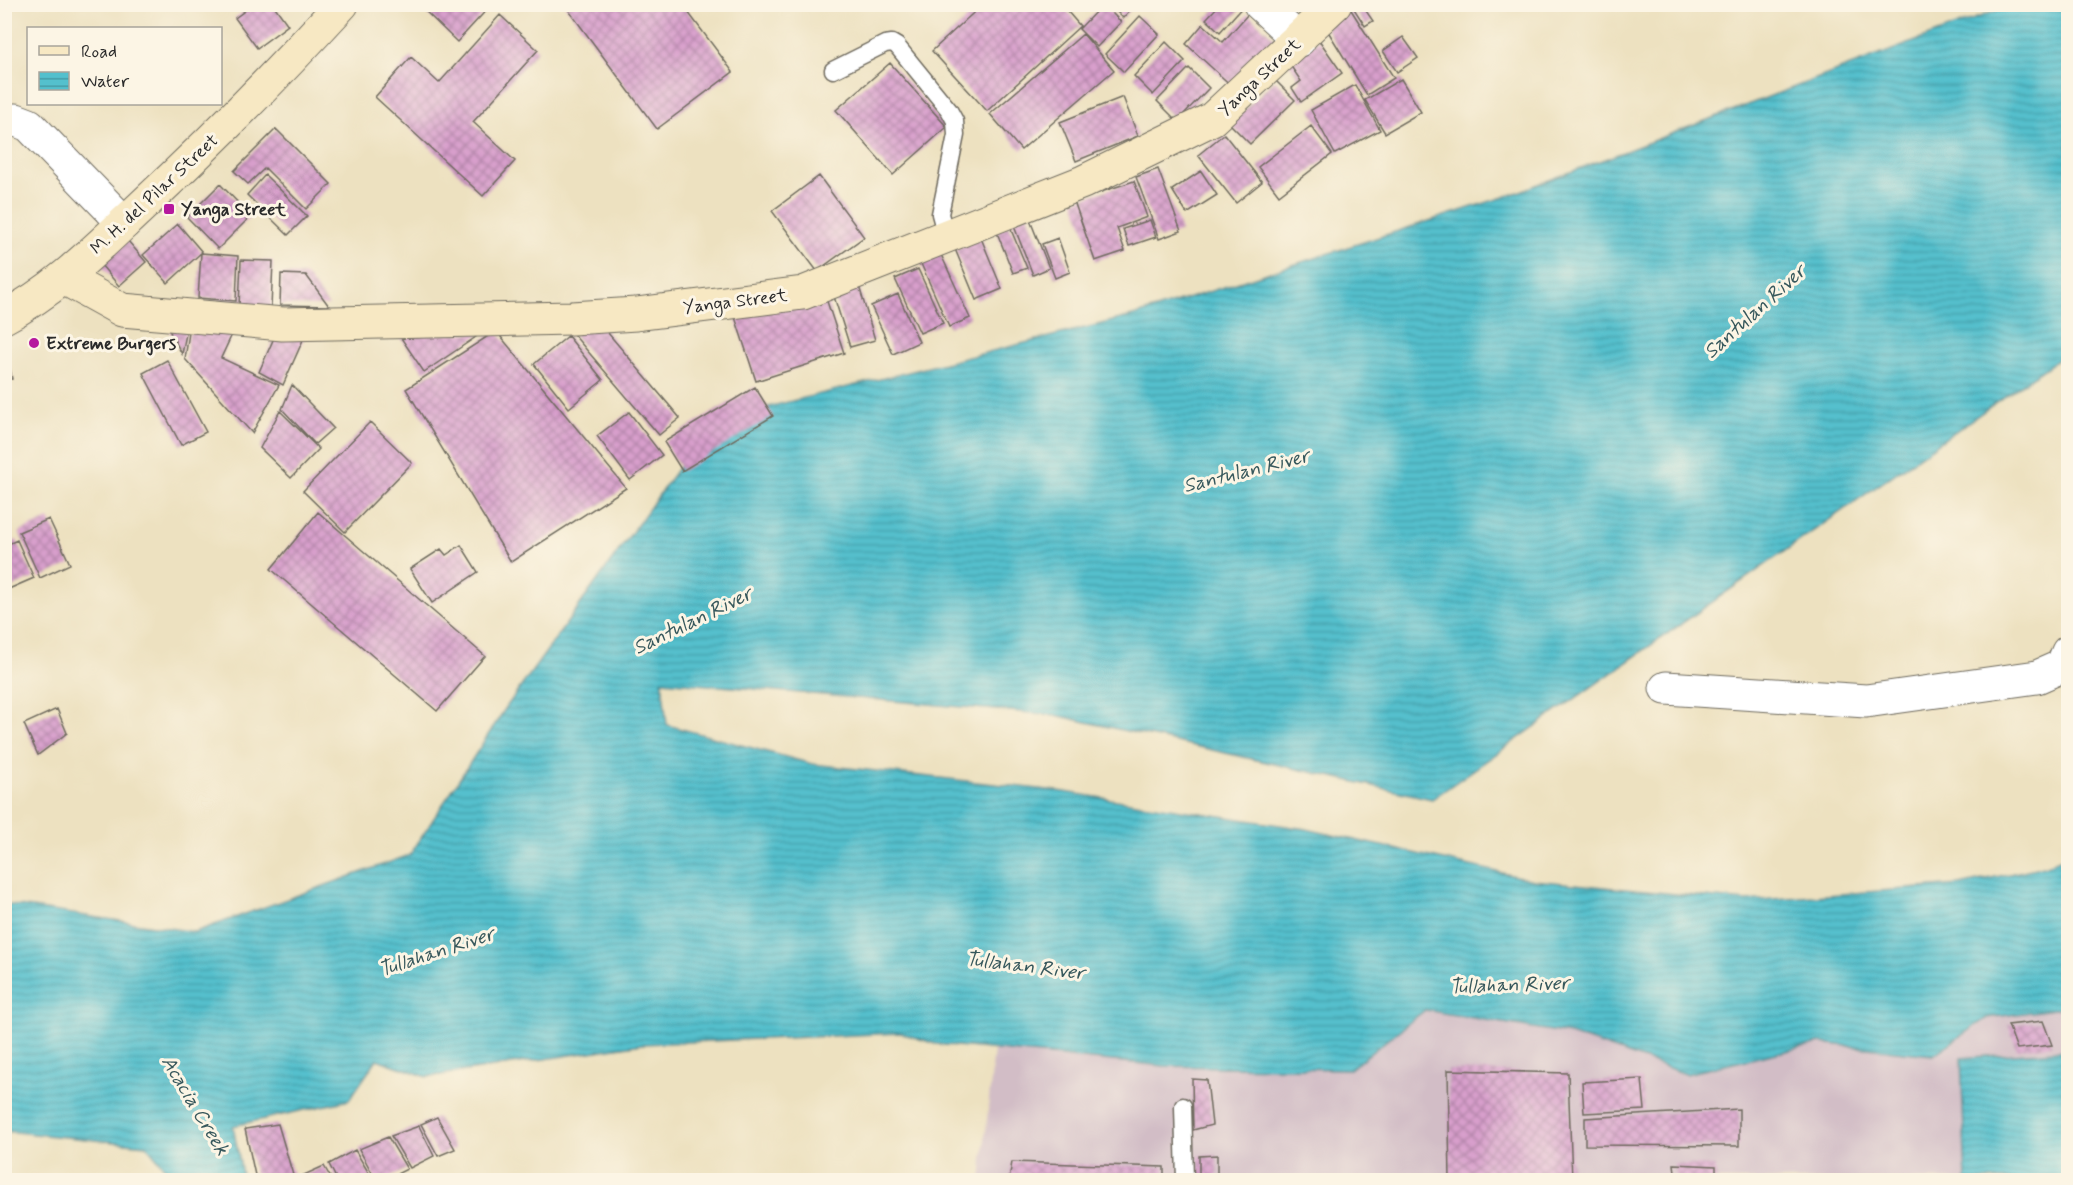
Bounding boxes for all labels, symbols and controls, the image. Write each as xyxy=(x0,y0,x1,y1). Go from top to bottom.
legend xyxy=(27,27,222,105)
street label: Yanga Street xyxy=(1213,33,1307,123)
text: Road xyxy=(81,40,117,64)
text: Water xyxy=(81,70,130,94)
street label: M. H. del Pilar Street xyxy=(85,129,224,260)
place label: Yanga Street xyxy=(181,198,286,224)
marker: Yanga Street xyxy=(162,202,176,216)
water label: Santulan River xyxy=(1698,257,1814,365)
street label: Yanga Street xyxy=(682,284,789,321)
place label: Extreme Burgers xyxy=(46,332,176,356)
marker: Extreme Burgers xyxy=(27,336,41,350)
water label: Santulan River xyxy=(1181,442,1315,500)
water label: Santulan River xyxy=(629,580,759,662)
water label: Tullahan River xyxy=(375,920,500,984)
water label: Tullahan River xyxy=(964,946,1089,988)
water label: Tullahan River xyxy=(1449,970,1572,1001)
water label: Acacia Creek xyxy=(154,1051,235,1161)

